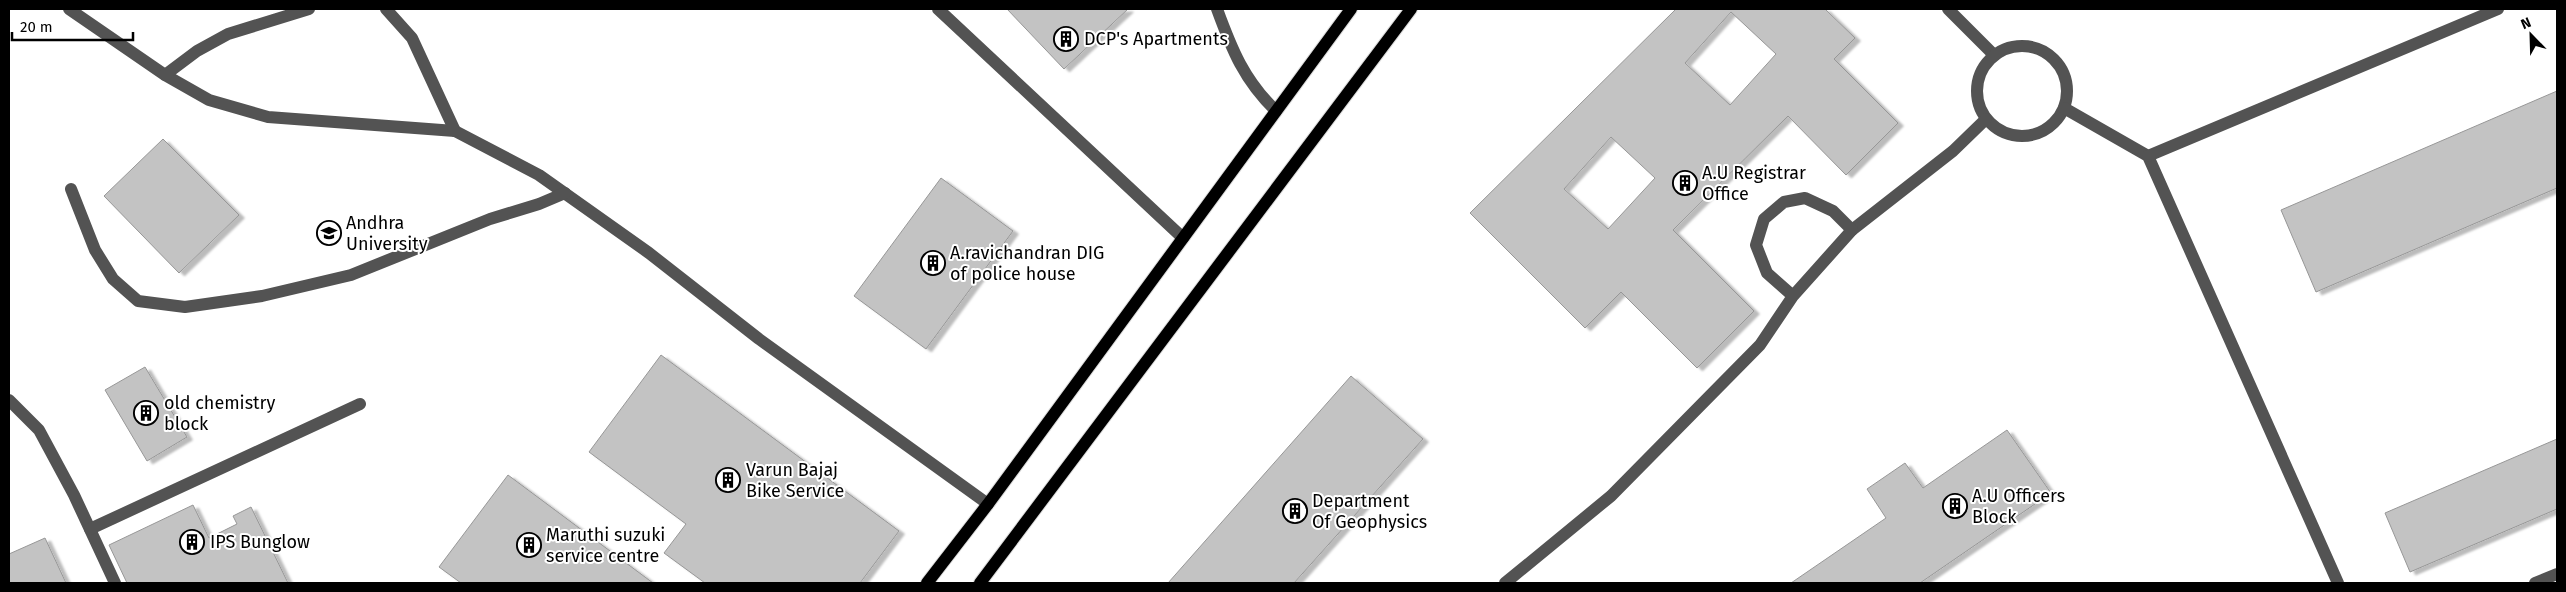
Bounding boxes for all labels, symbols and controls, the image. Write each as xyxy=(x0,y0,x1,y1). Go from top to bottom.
scale bar xyxy=(12,10,134,42)
north arrow xyxy=(2506,10,2556,60)
text: N xyxy=(2519,14,2534,33)
text: 20 m xyxy=(20,18,53,36)
building icon: DCP's Apartments xyxy=(1053,26,1079,52)
place label: DCP's Apartments xyxy=(1084,28,1228,50)
place label: A.U Registrar Office xyxy=(1702,162,1806,205)
building icon: A.U Registrar Office xyxy=(1672,170,1698,196)
place label: Andhra University xyxy=(346,212,428,255)
school or university icon: Andhra University xyxy=(316,220,342,246)
place label: A.ravichandran DIG of police house xyxy=(950,242,1104,285)
building icon: A.ravichandran DIG of police house xyxy=(920,250,946,276)
place label: old chemistry block xyxy=(164,392,276,435)
building icon: old chemistry block xyxy=(133,400,159,426)
place label: Varun Bajaj Bike Service xyxy=(746,459,844,502)
building icon: Varun Bajaj Bike Service xyxy=(715,467,741,493)
place label: A.U Officers Block xyxy=(1972,485,2065,528)
place label: Department Of Geophysics xyxy=(1312,490,1427,533)
building icon: A.U Officers Block xyxy=(1942,493,1968,519)
building icon: Department Of Geophysics xyxy=(1282,498,1308,524)
place label: Maruthi suzuki service centre xyxy=(546,524,665,567)
building icon: IPS Bunglow xyxy=(179,529,205,555)
place label: IPS Bunglow xyxy=(210,531,310,553)
building icon: Maruthi suzuki service centre xyxy=(516,532,542,558)

